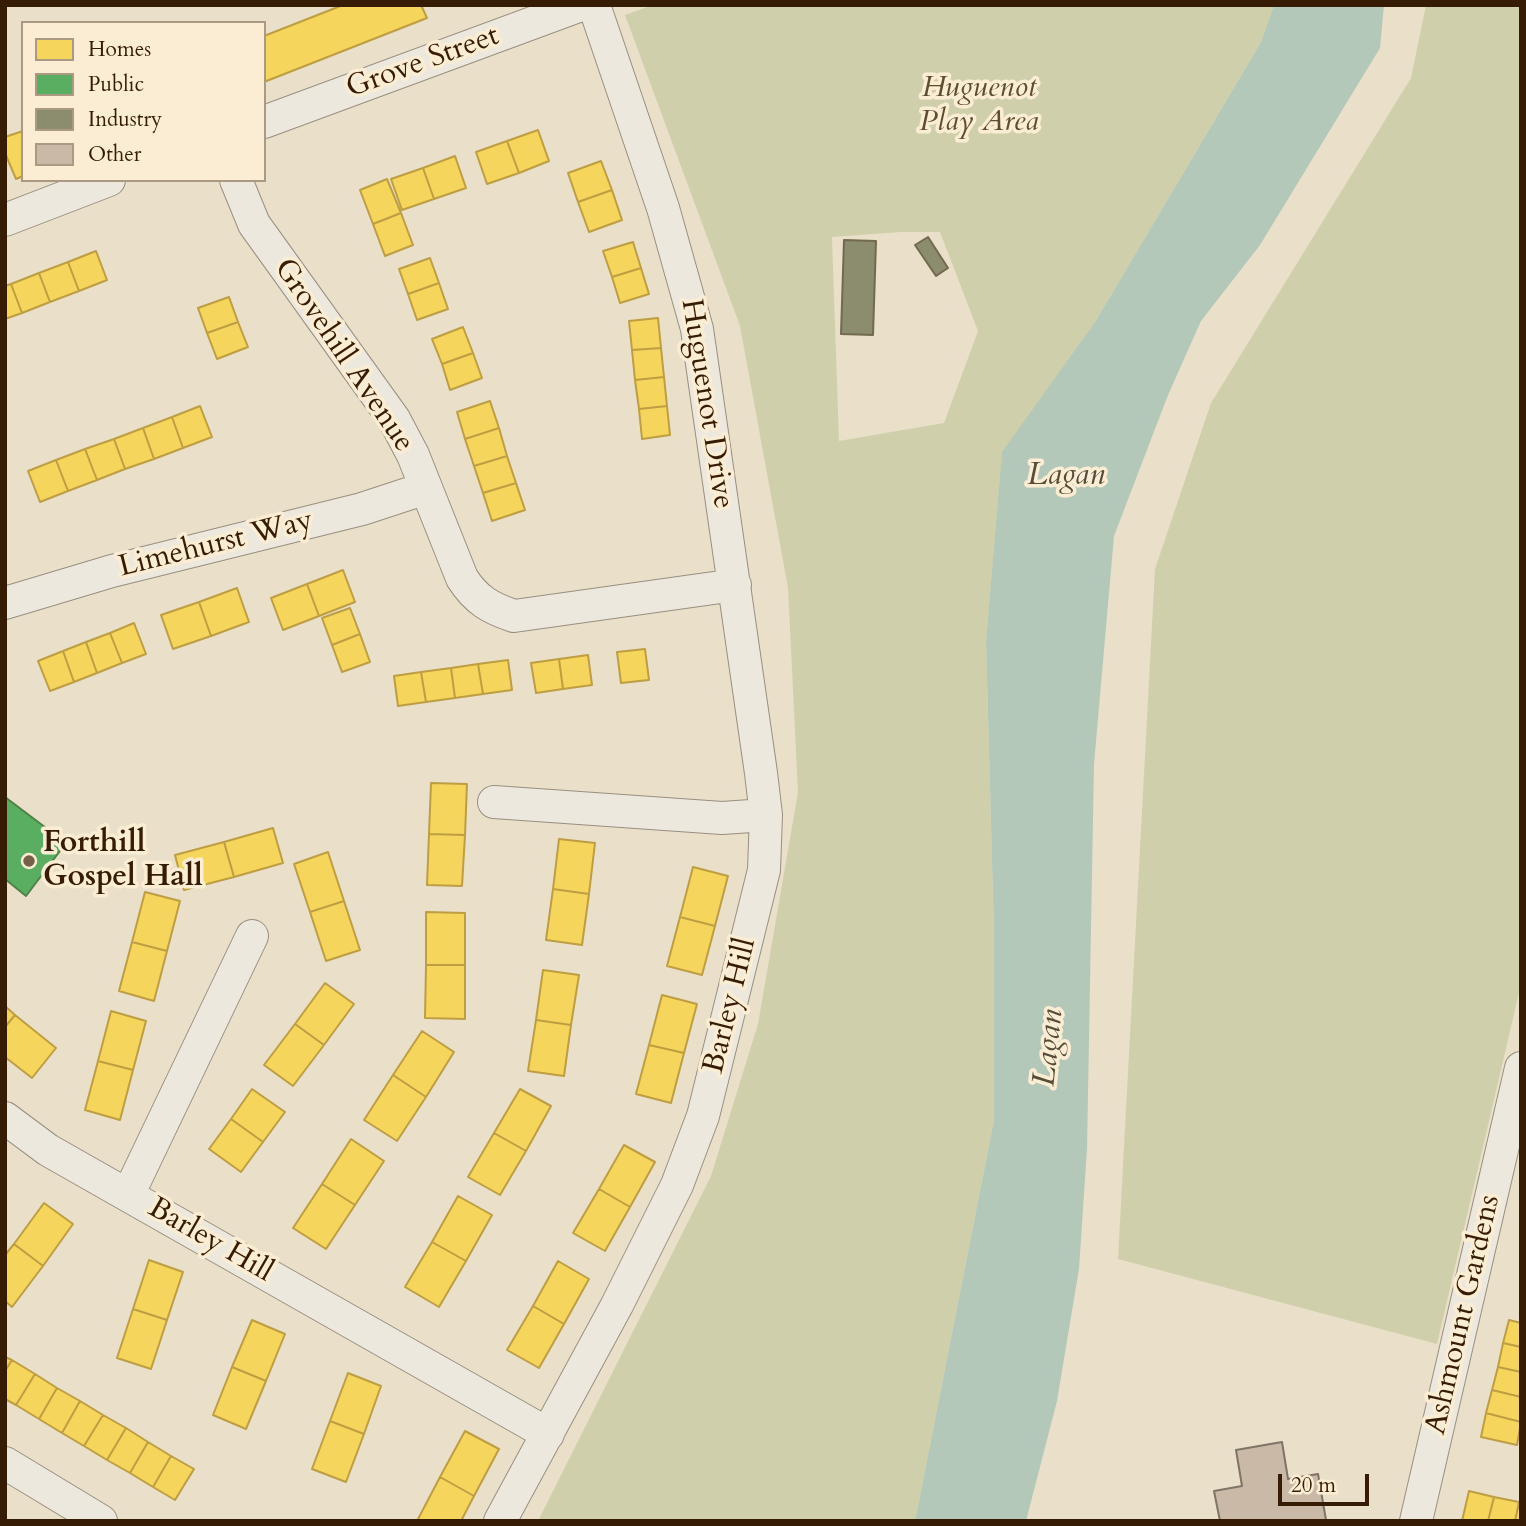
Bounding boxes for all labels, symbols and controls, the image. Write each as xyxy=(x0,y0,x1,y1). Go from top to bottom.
street label: Grove Street xyxy=(342,19,504,107)
legend xyxy=(21,21,266,182)
text: Homes xyxy=(88,35,151,64)
text: Public xyxy=(88,70,144,99)
park label: Huguenot Play Area xyxy=(919,71,1039,141)
text: Industry xyxy=(88,105,162,134)
text: Other xyxy=(88,140,142,169)
street label: Grovehill Avenue xyxy=(265,253,421,459)
street label: Huguenot Drive xyxy=(672,297,740,511)
water label: Lagan xyxy=(1027,458,1105,496)
street label: Limehurst Way xyxy=(115,503,317,587)
place label: Forthill Gospel Hall xyxy=(43,826,203,896)
marker: Forthill Gospel Hall xyxy=(21,853,37,869)
street label: Barley Hill xyxy=(697,935,765,1077)
water label: Lagan xyxy=(1027,1007,1073,1089)
street label: Barley Hill xyxy=(141,1191,279,1291)
street label: Ashmount Gardens xyxy=(1419,1192,1509,1438)
scale bar xyxy=(1281,1460,1372,1504)
text: 20 m xyxy=(1291,1471,1336,1500)

